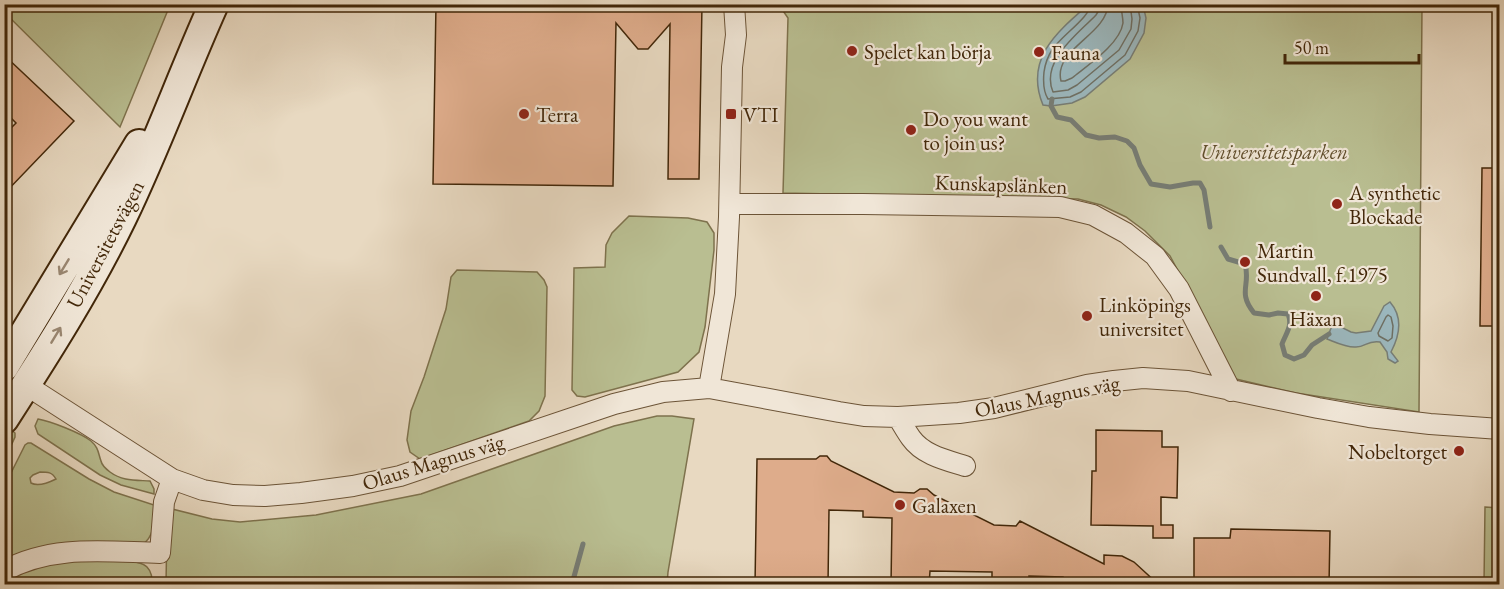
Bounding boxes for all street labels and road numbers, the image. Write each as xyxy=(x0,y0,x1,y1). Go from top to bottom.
street label: Kunskapslänken xyxy=(934,168,1068,200)
street label: Universitetsvägen xyxy=(60,175,150,313)
street label: Olaus Magnus väg xyxy=(972,369,1123,423)
street label: Olaus Magnus väg xyxy=(359,427,508,496)

